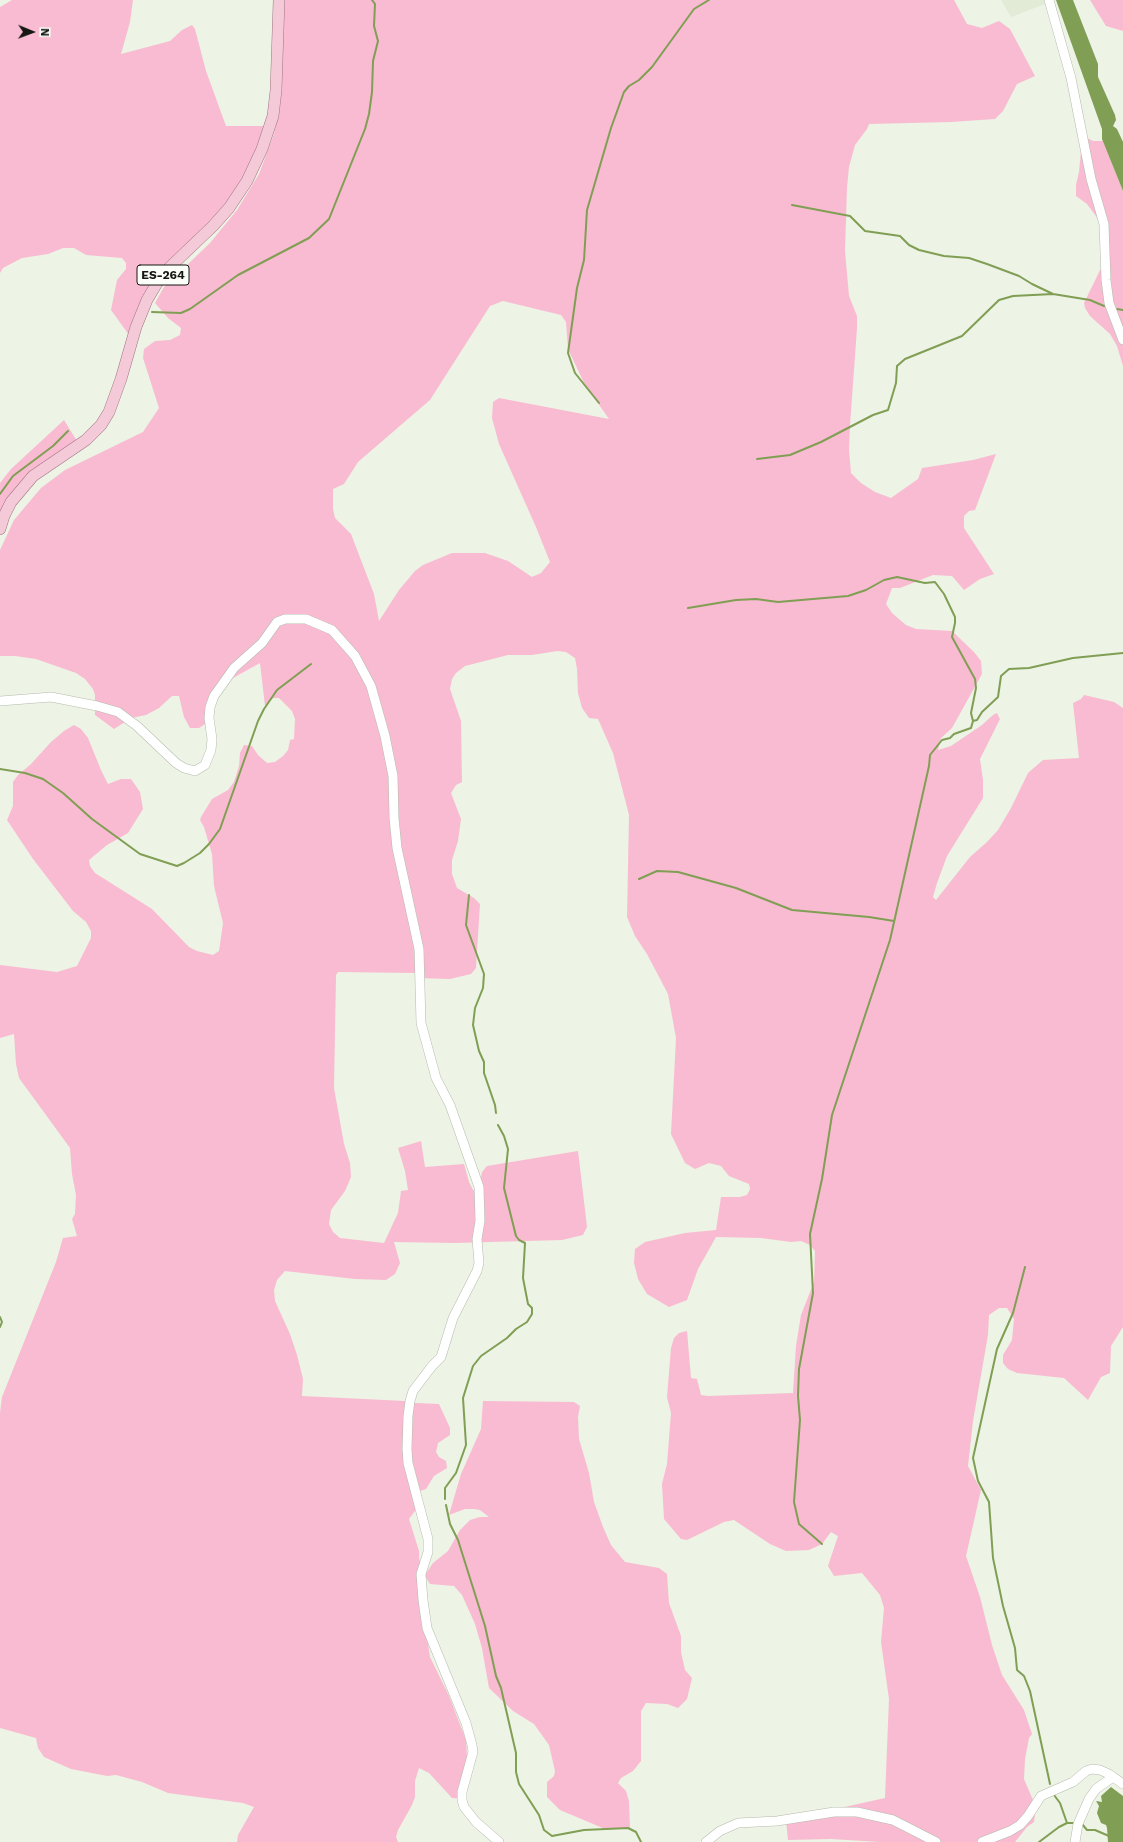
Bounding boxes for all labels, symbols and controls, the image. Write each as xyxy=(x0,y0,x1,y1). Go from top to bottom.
north arrow xyxy=(12,12,52,52)
text: N xyxy=(38,28,51,36)
road number: ES-264 xyxy=(137,265,189,285)

